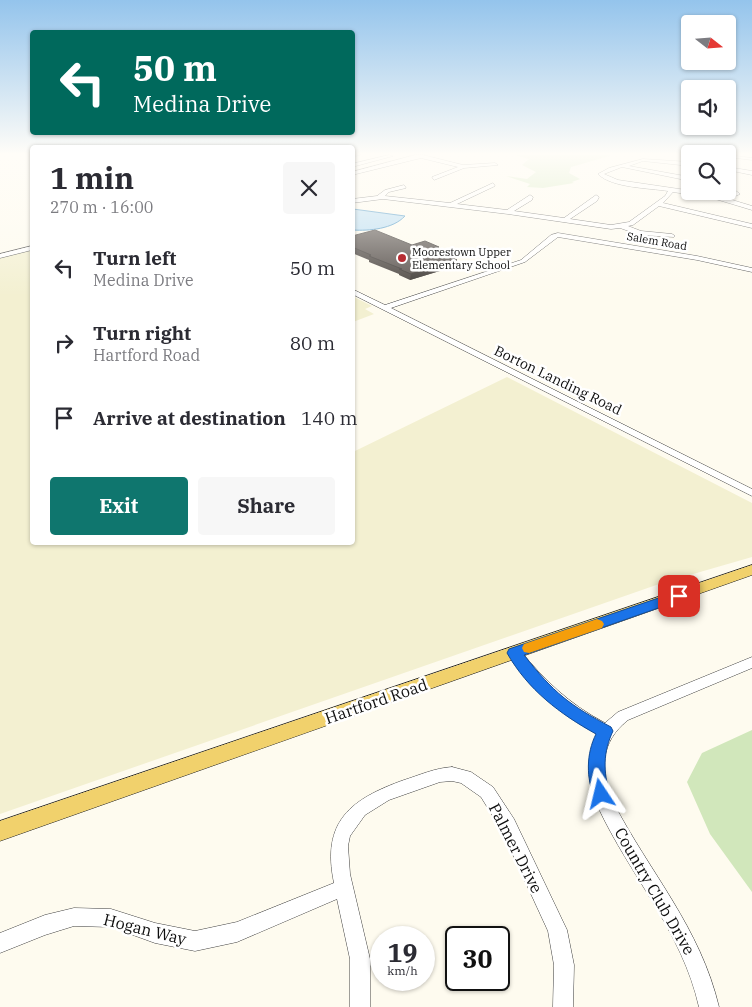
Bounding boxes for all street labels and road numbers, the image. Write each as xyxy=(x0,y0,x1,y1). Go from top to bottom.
street label: Salem Road xyxy=(626,229,689,253)
street label: Borton Landing Road xyxy=(491,341,625,419)
street label: Hartford Road xyxy=(322,674,430,728)
street label: Palmer Drive xyxy=(485,800,547,896)
street label: Country Club Drive xyxy=(610,824,700,958)
street label: Hogan Way xyxy=(102,909,189,949)

